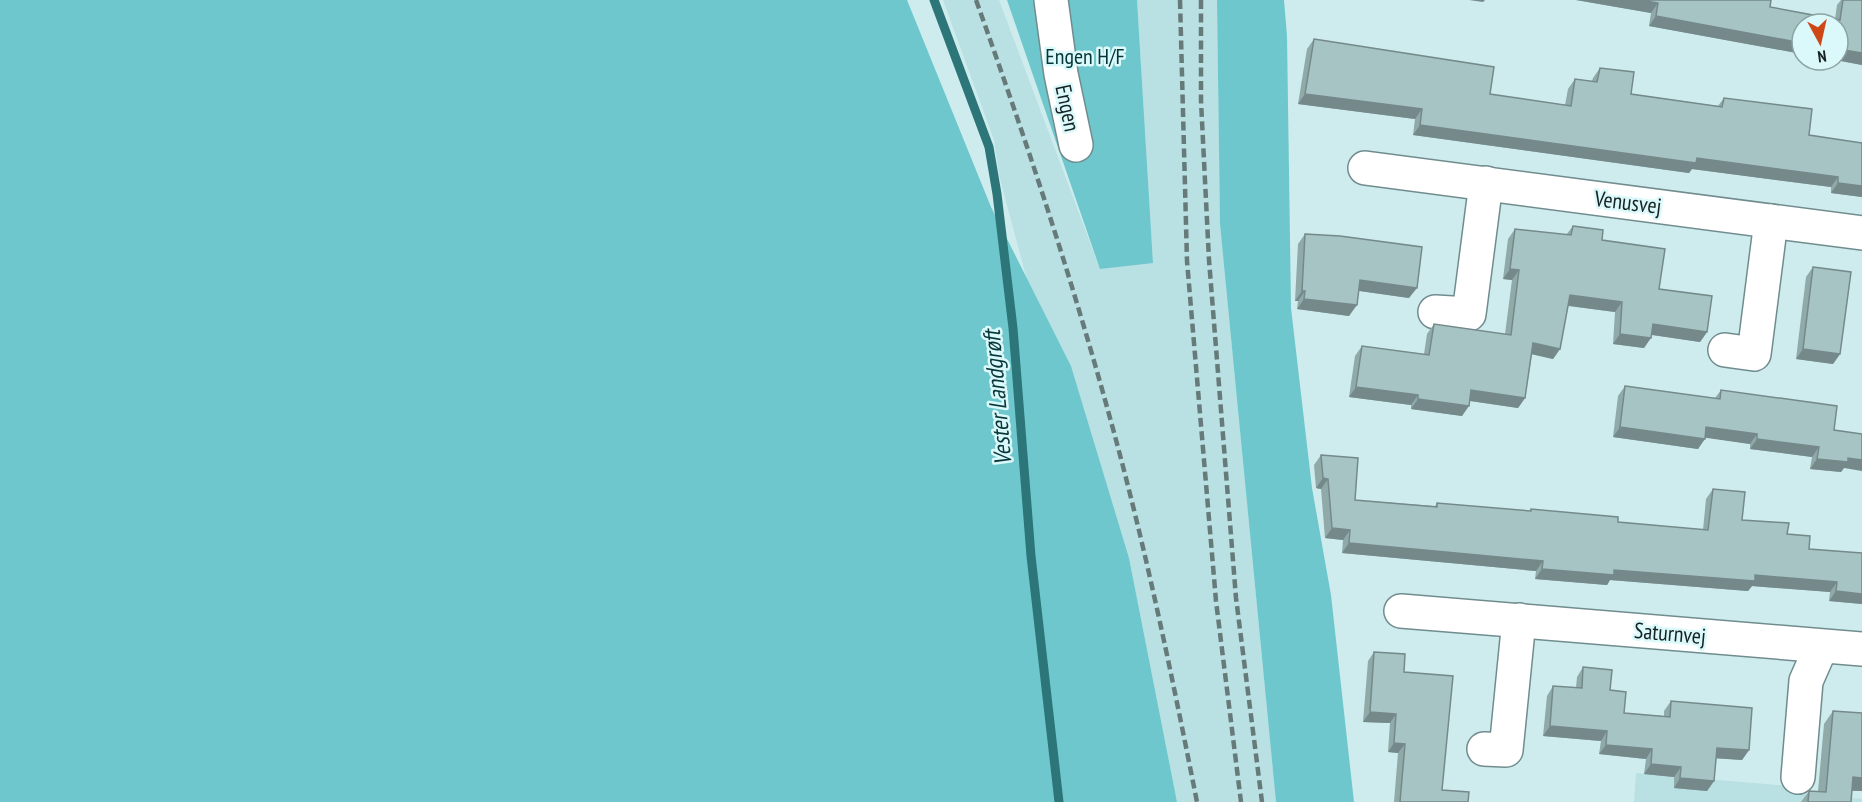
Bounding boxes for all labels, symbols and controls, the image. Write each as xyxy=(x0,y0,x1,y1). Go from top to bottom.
north arrow xyxy=(1790,12,1850,72)
park label: Engen H/F xyxy=(1045,42,1125,70)
text: N xyxy=(1816,46,1828,67)
street label: Engen xyxy=(1049,82,1087,134)
street label: Venusvej xyxy=(1592,184,1663,220)
water label: Vester Landgrøft xyxy=(975,327,1018,467)
street label: Saturnvej xyxy=(1633,616,1707,650)

